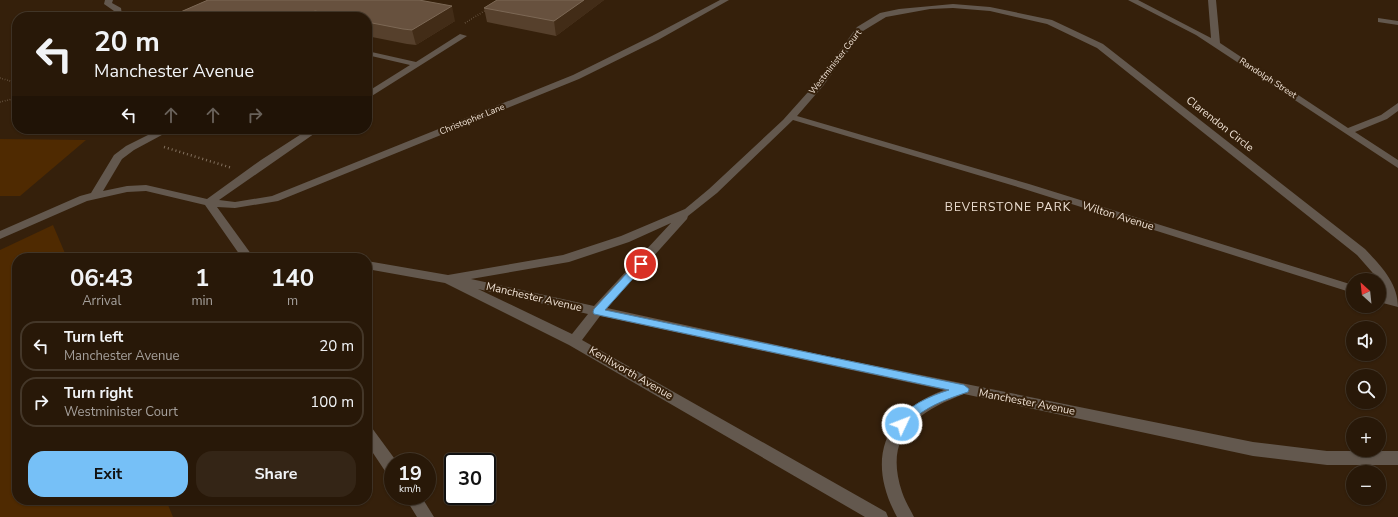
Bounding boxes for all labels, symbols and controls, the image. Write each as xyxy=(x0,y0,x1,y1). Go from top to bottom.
text: 20 m xyxy=(94,23,160,61)
street label: Westminister Court xyxy=(806,27,864,97)
icon: left xyxy=(28,28,80,80)
street label: Randolph Street xyxy=(1237,55,1300,101)
text: Manchester Avenue xyxy=(94,59,254,83)
street label: Clarendon Circle xyxy=(1183,93,1257,155)
street label: Christopher Lane xyxy=(438,100,506,138)
icon: left xyxy=(118,104,140,126)
icon: ahead xyxy=(160,104,182,126)
icon: ahead xyxy=(202,104,224,126)
icon: right xyxy=(244,104,266,126)
street label: Wilton Avenue xyxy=(1080,198,1156,234)
district label: BEVERSTONE PARK xyxy=(945,199,1071,215)
pin xyxy=(624,247,658,281)
icon: arrive xyxy=(630,253,652,275)
text: 06:43 xyxy=(70,262,133,294)
text: 1 xyxy=(195,262,209,294)
text: 140 xyxy=(271,262,314,294)
north arrow xyxy=(1346,273,1386,313)
map controls xyxy=(1346,273,1386,505)
street label: Manchester Avenue xyxy=(485,279,583,315)
text: Arrival xyxy=(82,292,121,310)
text: min xyxy=(191,292,213,310)
text: m xyxy=(287,292,298,310)
button: sound xyxy=(1346,321,1386,361)
text: Turn left xyxy=(64,327,123,347)
icon: left xyxy=(30,335,52,357)
text: 20 m xyxy=(319,336,354,356)
street label: Kenilworth Avenue xyxy=(586,343,676,403)
text: Manchester Avenue xyxy=(64,347,180,365)
button: search xyxy=(1346,369,1386,409)
text: Turn right xyxy=(64,383,133,403)
street label: Manchester Avenue xyxy=(978,385,1077,419)
icon: right xyxy=(30,391,52,413)
text: 100 m xyxy=(310,392,354,412)
text: Westminister Court xyxy=(64,403,178,421)
position arrow xyxy=(881,403,923,445)
button: + xyxy=(1346,417,1386,457)
button: Exit xyxy=(28,451,188,497)
button: Share xyxy=(196,451,356,497)
speed limit sign: 30 xyxy=(444,453,496,505)
text: 19 xyxy=(398,460,422,487)
button: − xyxy=(1346,465,1386,505)
text: km/h xyxy=(399,482,421,496)

